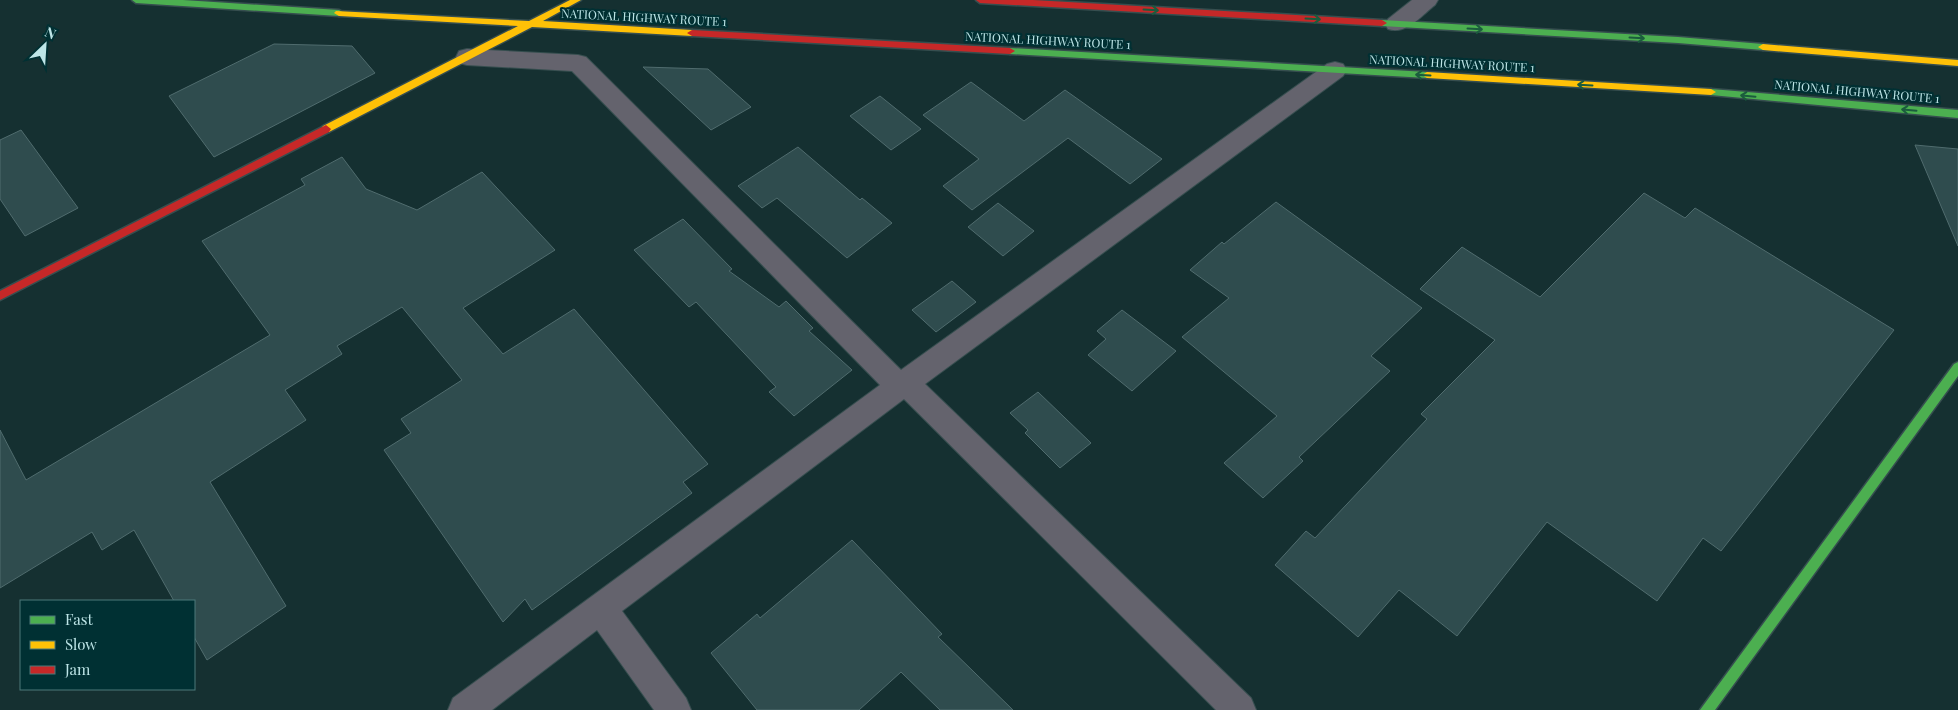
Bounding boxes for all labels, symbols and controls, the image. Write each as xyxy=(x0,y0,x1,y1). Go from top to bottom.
street label: NATIONAL HIGHWAY ROUTE 1 xyxy=(561,5,728,29)
one-way arrow xyxy=(1142,5,1158,14)
one-way arrow xyxy=(1305,15,1321,24)
north arrow xyxy=(20,20,70,70)
text: N xyxy=(42,22,59,44)
one-way arrow xyxy=(1467,24,1483,33)
street label: NATIONAL HIGHWAY ROUTE 1 xyxy=(965,28,1132,52)
one-way arrow xyxy=(1629,34,1645,43)
street label: NATIONAL HIGHWAY ROUTE 1 xyxy=(1369,51,1536,75)
one-way arrow xyxy=(1415,71,1431,80)
street label: NATIONAL HIGHWAY ROUTE 1 xyxy=(1774,76,1941,106)
one-way arrow xyxy=(1578,80,1594,89)
one-way arrow xyxy=(1740,91,1756,100)
one-way arrow xyxy=(1902,105,1918,114)
legend xyxy=(20,600,195,690)
text: Fast xyxy=(65,609,94,629)
text: Slow xyxy=(65,634,97,654)
text: Jam xyxy=(64,659,91,679)

